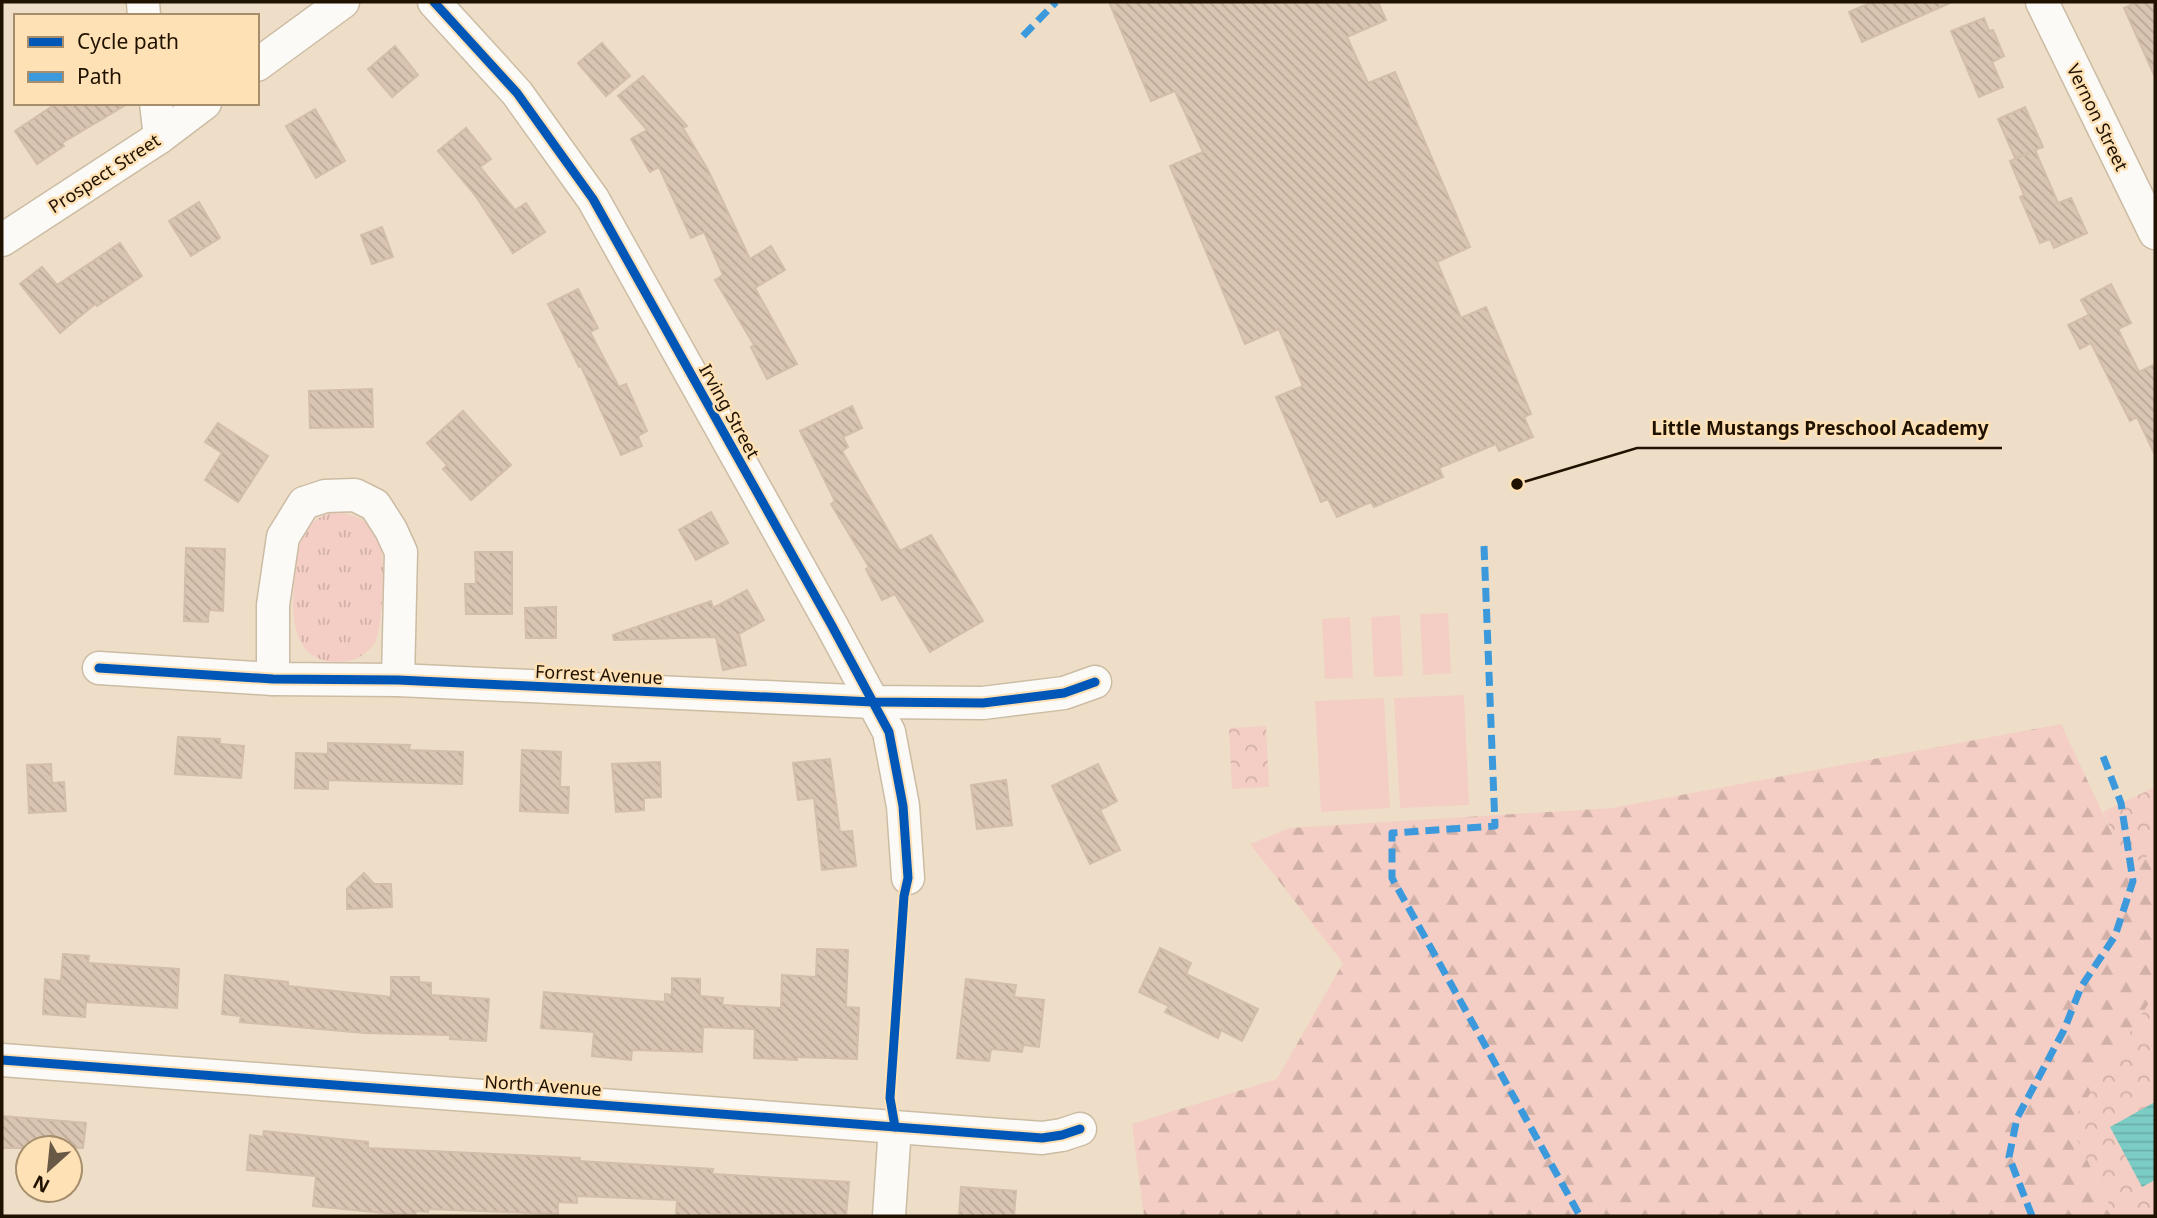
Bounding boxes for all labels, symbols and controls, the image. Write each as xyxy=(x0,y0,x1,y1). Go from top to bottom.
legend xyxy=(14,14,259,105)
text: Cycle path xyxy=(77,27,179,55)
street label: Vernon Street xyxy=(2062,60,2134,175)
text: Path xyxy=(77,62,122,90)
street label: Prospect Street xyxy=(43,128,165,218)
street label: Irving Street xyxy=(694,359,766,463)
callout: Little Mustangs Preschool Academy xyxy=(1637,408,2002,448)
text: Little Mustangs Preschool Academy xyxy=(1651,415,1989,441)
street label: Forrest Avenue xyxy=(535,659,663,689)
street label: North Avenue xyxy=(484,1069,602,1101)
north arrow xyxy=(14,1134,84,1204)
text: N xyxy=(28,1169,54,1199)

